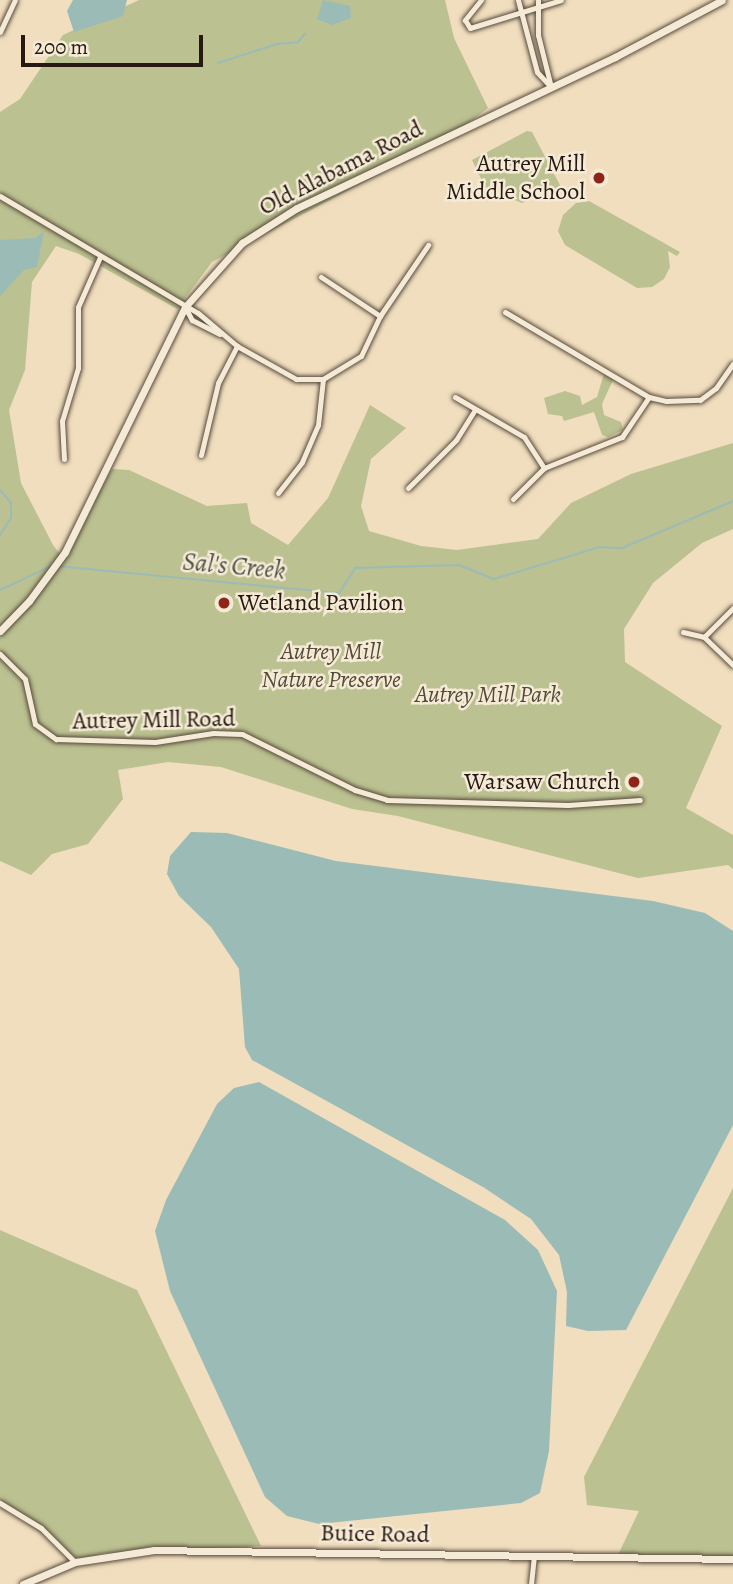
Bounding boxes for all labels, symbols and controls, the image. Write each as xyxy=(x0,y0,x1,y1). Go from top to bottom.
scale bar xyxy=(24,21,206,65)
text: 200 m xyxy=(34,33,88,61)
street label: Old Alabama Road xyxy=(254,114,428,222)
place label: Autrey Mill Middle School xyxy=(446,150,585,206)
marker: Autrey Mill Middle School xyxy=(591,170,607,186)
water label: Sal's Creek xyxy=(181,546,287,586)
place label: Wetland Pavilion xyxy=(238,589,404,617)
marker: Wetland Pavilion xyxy=(216,595,232,611)
park label: Autrey Mill Nature Preserve xyxy=(261,638,401,694)
park label: Autrey Mill Park xyxy=(415,681,561,709)
street label: Autrey Mill Road xyxy=(72,704,236,736)
place label: Warsaw Church xyxy=(464,768,620,796)
marker: Warsaw Church xyxy=(626,774,642,790)
street label: Buice Road xyxy=(320,1519,430,1549)

